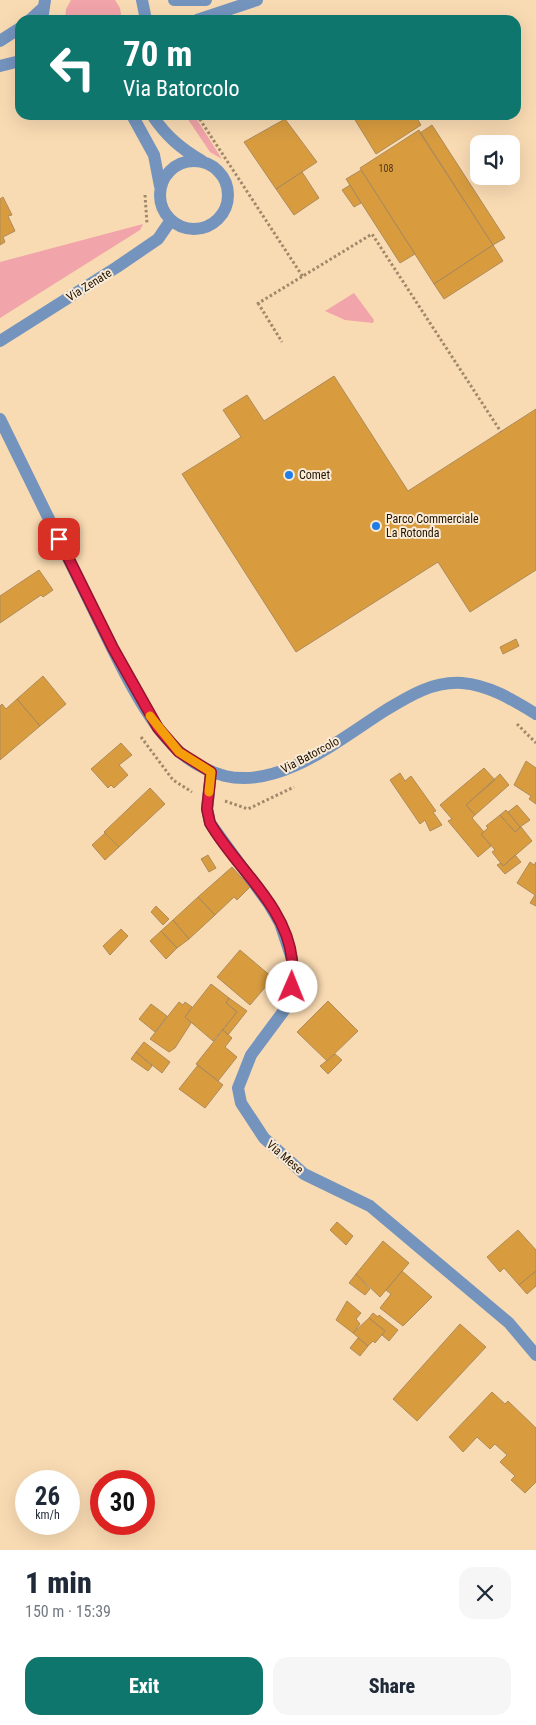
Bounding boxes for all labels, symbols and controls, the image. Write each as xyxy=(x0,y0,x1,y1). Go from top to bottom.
text: 70 m xyxy=(123,34,192,75)
icon: left xyxy=(40,35,105,100)
text: Via Batorcolo xyxy=(123,76,240,101)
map controls xyxy=(470,135,520,185)
button: sound xyxy=(470,135,520,185)
house number: 108 xyxy=(379,163,393,174)
street label: Via Zenate xyxy=(64,265,114,304)
place label: Comet xyxy=(299,468,330,482)
marker: Comet xyxy=(283,469,295,481)
place label: Parco Commerciale La Rotonda xyxy=(386,512,479,540)
pin xyxy=(38,518,80,560)
marker: Parco Commerciale La Rotonda xyxy=(370,520,382,532)
icon: arrive xyxy=(45,525,73,553)
street label: Via Batorcolo xyxy=(279,734,341,776)
position arrow xyxy=(265,960,317,1012)
street label: Via Mese xyxy=(264,1137,306,1177)
speed limit sign: 30 xyxy=(90,1470,155,1535)
text: 26 xyxy=(35,1482,60,1511)
text: km/h xyxy=(35,1508,60,1522)
text: 1 min xyxy=(25,1565,92,1600)
button: close xyxy=(459,1567,511,1619)
text: 150 m · 15:39 xyxy=(25,1602,111,1621)
button: Exit xyxy=(25,1657,263,1715)
button: Share xyxy=(273,1657,511,1715)

